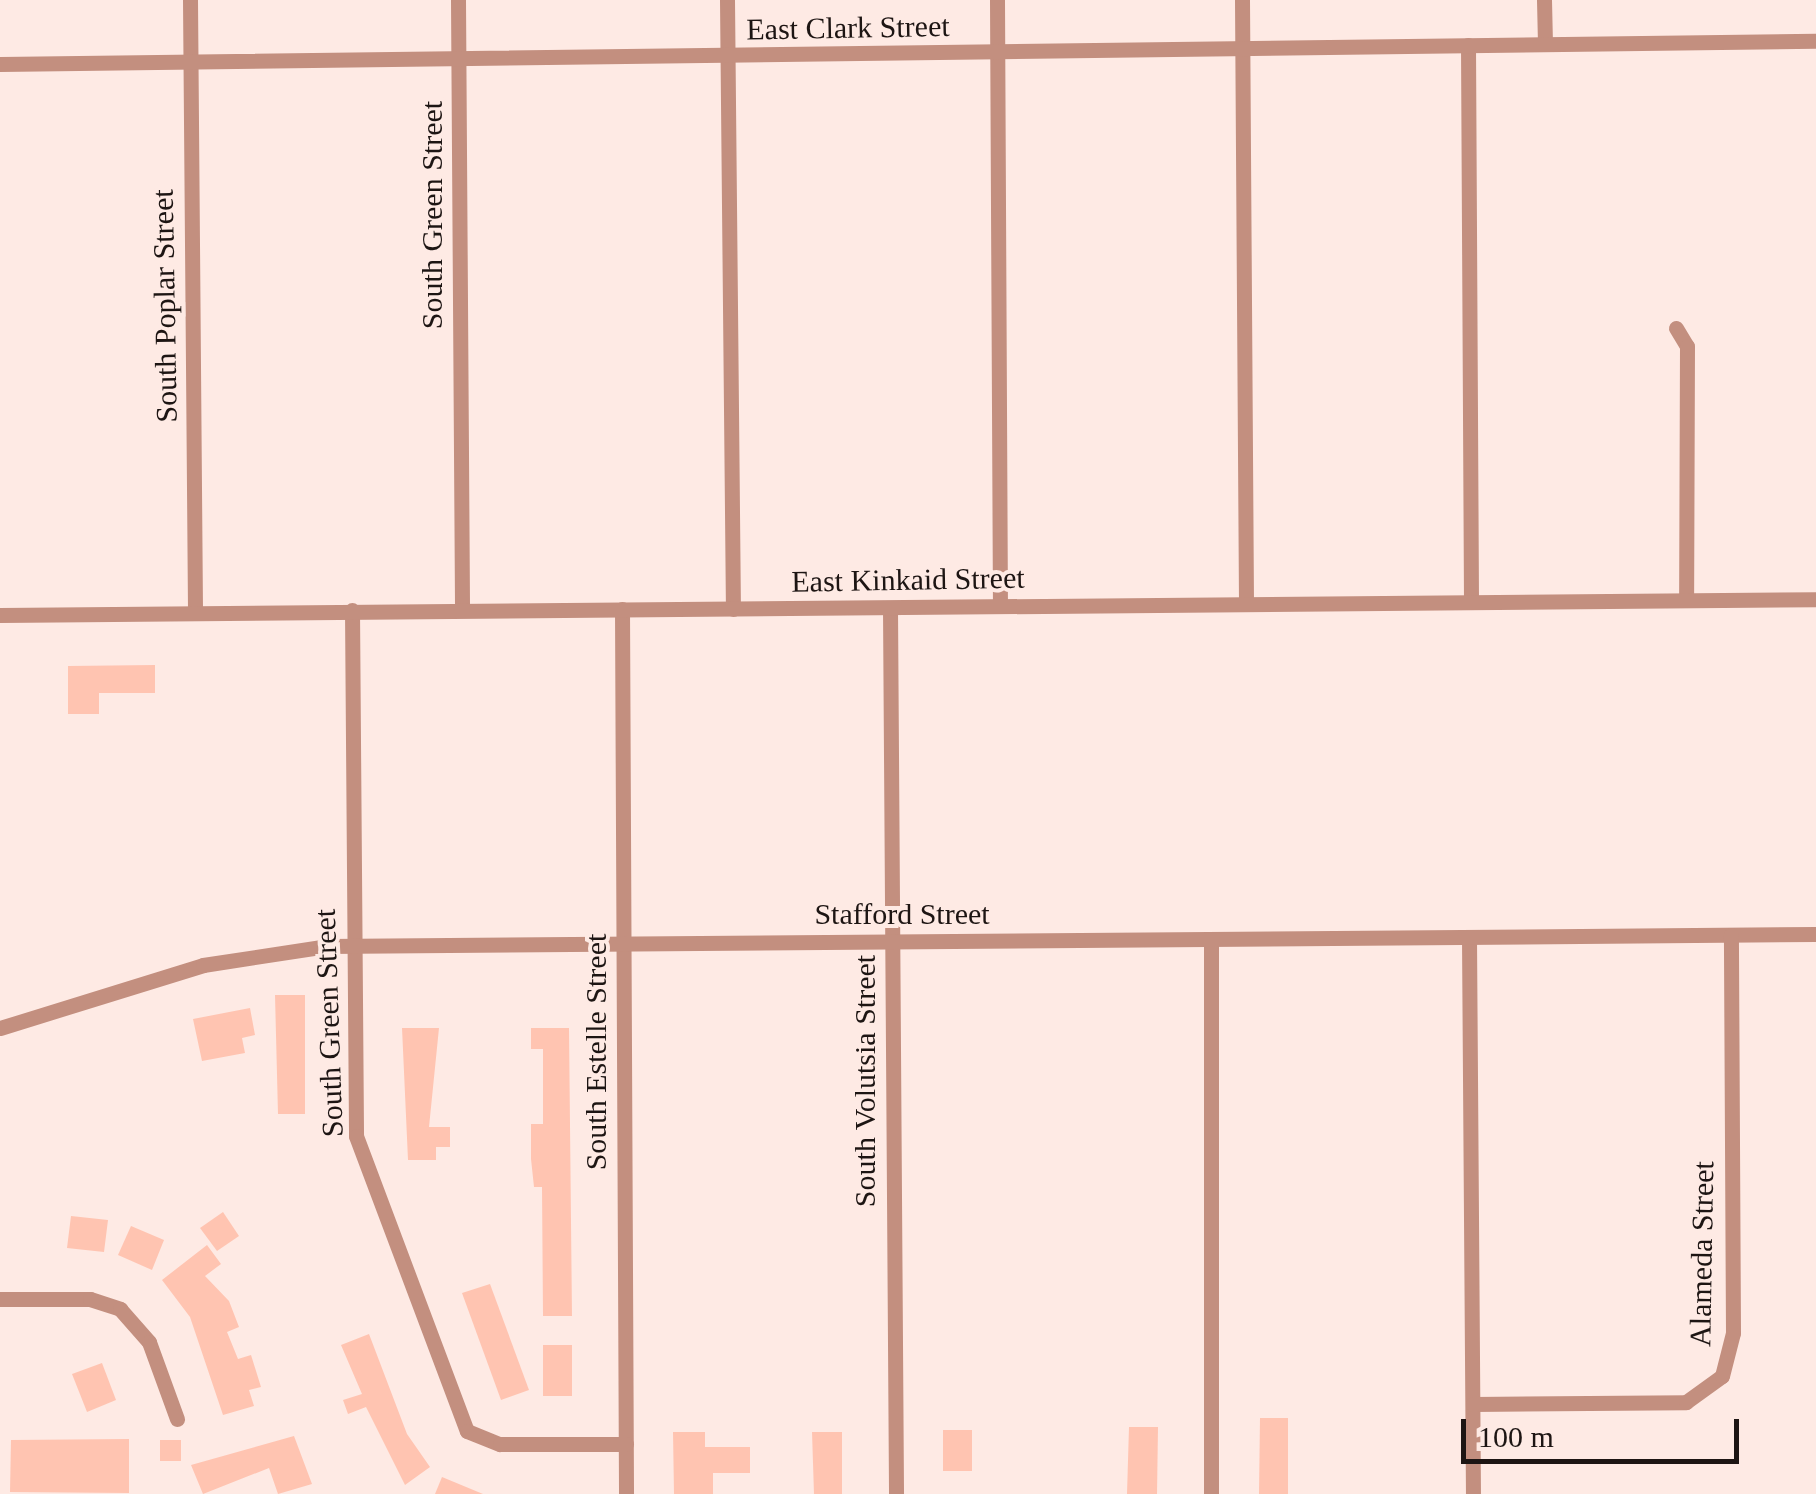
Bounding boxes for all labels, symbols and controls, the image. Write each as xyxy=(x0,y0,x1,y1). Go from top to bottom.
street label: East Clark Street xyxy=(746,8,950,48)
street label: South Green Street xyxy=(414,101,450,329)
street label: South Poplar Street xyxy=(145,189,185,423)
street label: East Kinkaid Street xyxy=(791,560,1025,600)
street label: Stafford Street xyxy=(814,896,990,932)
street label: South Green Street xyxy=(307,908,351,1138)
street label: South Estelle Street xyxy=(578,934,614,1170)
street label: South Volutsia Street xyxy=(847,955,883,1207)
street label: Alameda Street xyxy=(1682,1161,1722,1347)
scale bar xyxy=(1466,1399,1744,1461)
text: 100 m xyxy=(1478,1420,1554,1453)

